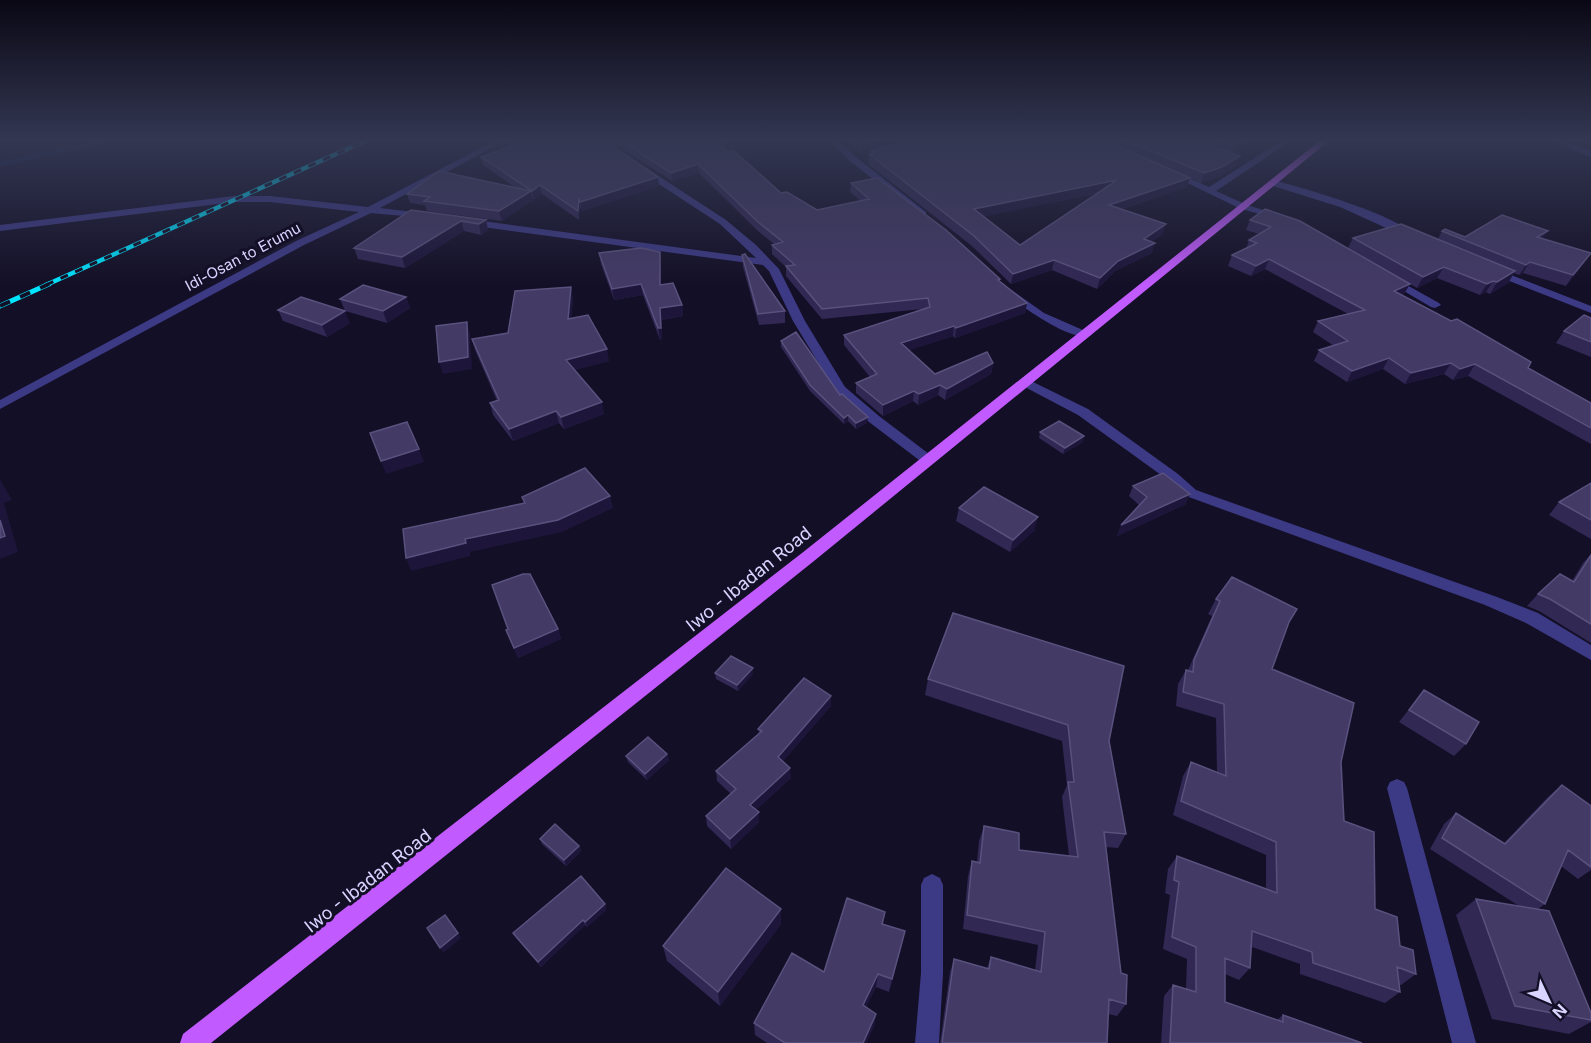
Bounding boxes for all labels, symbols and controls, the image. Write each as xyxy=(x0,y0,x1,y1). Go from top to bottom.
street label: Idi-Osan to Erumu xyxy=(182,218,304,295)
street label: Iwo - Ibadan Road xyxy=(682,522,815,635)
street label: Iwo - Ibadan Road xyxy=(300,825,435,937)
north arrow xyxy=(1519,971,1579,1031)
text: N xyxy=(1548,1000,1571,1023)

